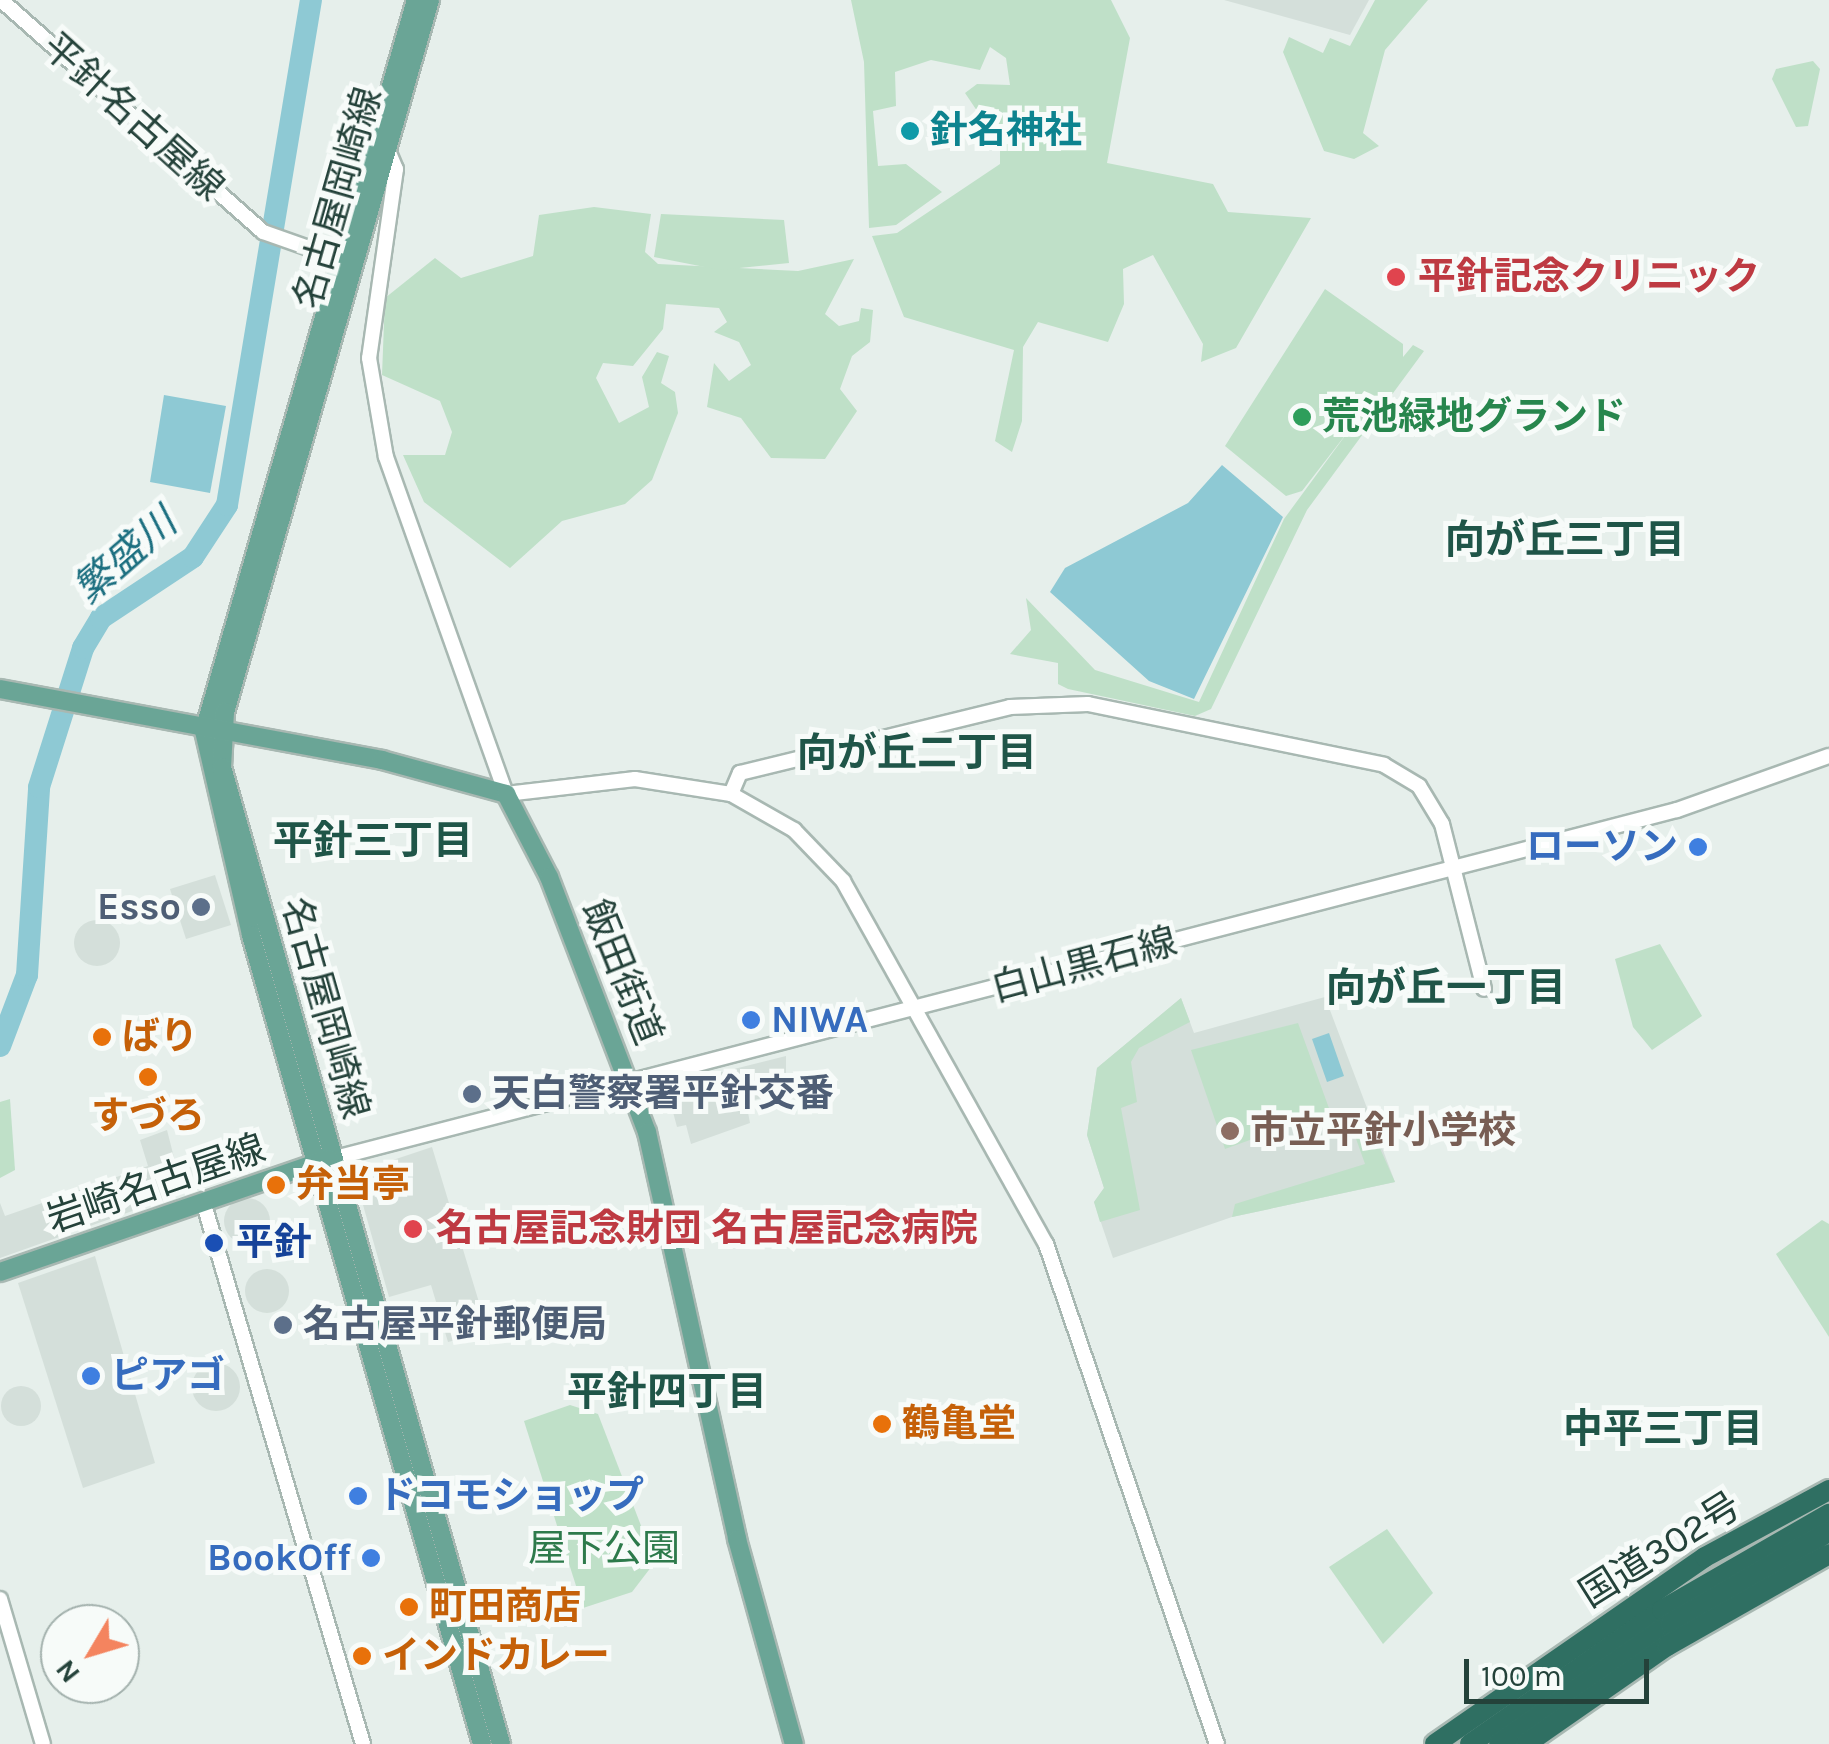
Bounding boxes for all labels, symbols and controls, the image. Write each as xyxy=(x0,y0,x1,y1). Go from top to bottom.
street label: 平針名古屋線 xyxy=(33,24,233,210)
street label: 名古屋岡崎線 xyxy=(285,82,391,314)
place label: 針名神社 xyxy=(930,108,1082,154)
marker: 針名神社 xyxy=(899,120,921,142)
place label: 平針記念クリニック xyxy=(1418,254,1760,300)
marker: 平針記念クリニック xyxy=(1383,264,1409,290)
place label: 荒池緑地グランド xyxy=(1322,394,1626,440)
marker: 荒池緑地グランド xyxy=(1291,406,1313,428)
water label: 繁盛川 xyxy=(64,499,186,613)
district label: 向が丘三丁目 xyxy=(1445,516,1685,564)
district label: 向が丘二丁目 xyxy=(797,729,1037,777)
district label: 平針三丁目 xyxy=(273,817,473,865)
place label: ローソン xyxy=(1526,824,1678,870)
marker: ローソン xyxy=(1687,836,1709,858)
place label: Esso xyxy=(97,884,181,930)
street label: 名古屋岡崎線 xyxy=(272,892,378,1124)
street label: 飯田街道 xyxy=(572,893,672,1051)
marker: Esso xyxy=(190,896,212,918)
street label: 白山黒石線 xyxy=(986,918,1182,1012)
district label: 向が丘一丁目 xyxy=(1326,964,1566,1012)
place label: NIWA xyxy=(771,997,868,1043)
marker: NIWA xyxy=(740,1009,762,1031)
place label: ばり xyxy=(122,1014,198,1060)
marker: ばり xyxy=(91,1026,113,1048)
marker: すづろ xyxy=(137,1066,159,1088)
place label: 天白警察署平針交番 xyxy=(492,1071,834,1117)
marker: 天白警察署平針交番 xyxy=(461,1083,483,1105)
place label: すづろ xyxy=(91,1093,205,1139)
place label: 市立平針小学校 xyxy=(1250,1108,1516,1154)
marker: 市立平針小学校 xyxy=(1219,1120,1241,1142)
street label: 岩崎名古屋線 xyxy=(41,1125,271,1243)
place label: 弁当亭 xyxy=(296,1162,410,1208)
marker: 弁当亭 xyxy=(265,1174,287,1196)
place label: 名古屋記念財団 名古屋記念病院 xyxy=(436,1206,978,1252)
marker: 名古屋記念財団 名古屋記念病院 xyxy=(400,1216,426,1242)
place label: 平針 xyxy=(236,1220,312,1266)
marker: 平針 xyxy=(201,1230,227,1256)
place label: 名古屋平針郵便局 xyxy=(303,1302,607,1348)
marker: 名古屋平針郵便局 xyxy=(272,1314,294,1336)
place label: ピアゴ xyxy=(111,1353,225,1399)
marker: ピアゴ xyxy=(80,1365,102,1387)
district label: 平針四丁目 xyxy=(567,1368,767,1416)
place label: 鶴亀堂 xyxy=(902,1401,1016,1447)
district label: 中平三丁目 xyxy=(1563,1405,1763,1453)
marker: 鶴亀堂 xyxy=(871,1413,893,1435)
place label: ドコモショップ xyxy=(378,1473,644,1519)
street label: 国道302号 xyxy=(1571,1483,1749,1617)
marker: ドコモショップ xyxy=(347,1485,369,1507)
park label: 屋下公園 xyxy=(528,1526,680,1572)
place label: BookOff xyxy=(207,1535,351,1581)
marker: BookOff xyxy=(360,1547,382,1569)
place label: 町田商店 xyxy=(429,1584,581,1630)
marker: 町田商店 xyxy=(398,1596,420,1618)
north arrow xyxy=(40,1604,140,1704)
place label: インドカレー xyxy=(382,1633,610,1679)
scale bar xyxy=(1469,1639,1654,1701)
marker: インドカレー xyxy=(351,1645,373,1667)
text: N xyxy=(48,1653,87,1690)
text: 100 m xyxy=(1481,1658,1562,1694)

